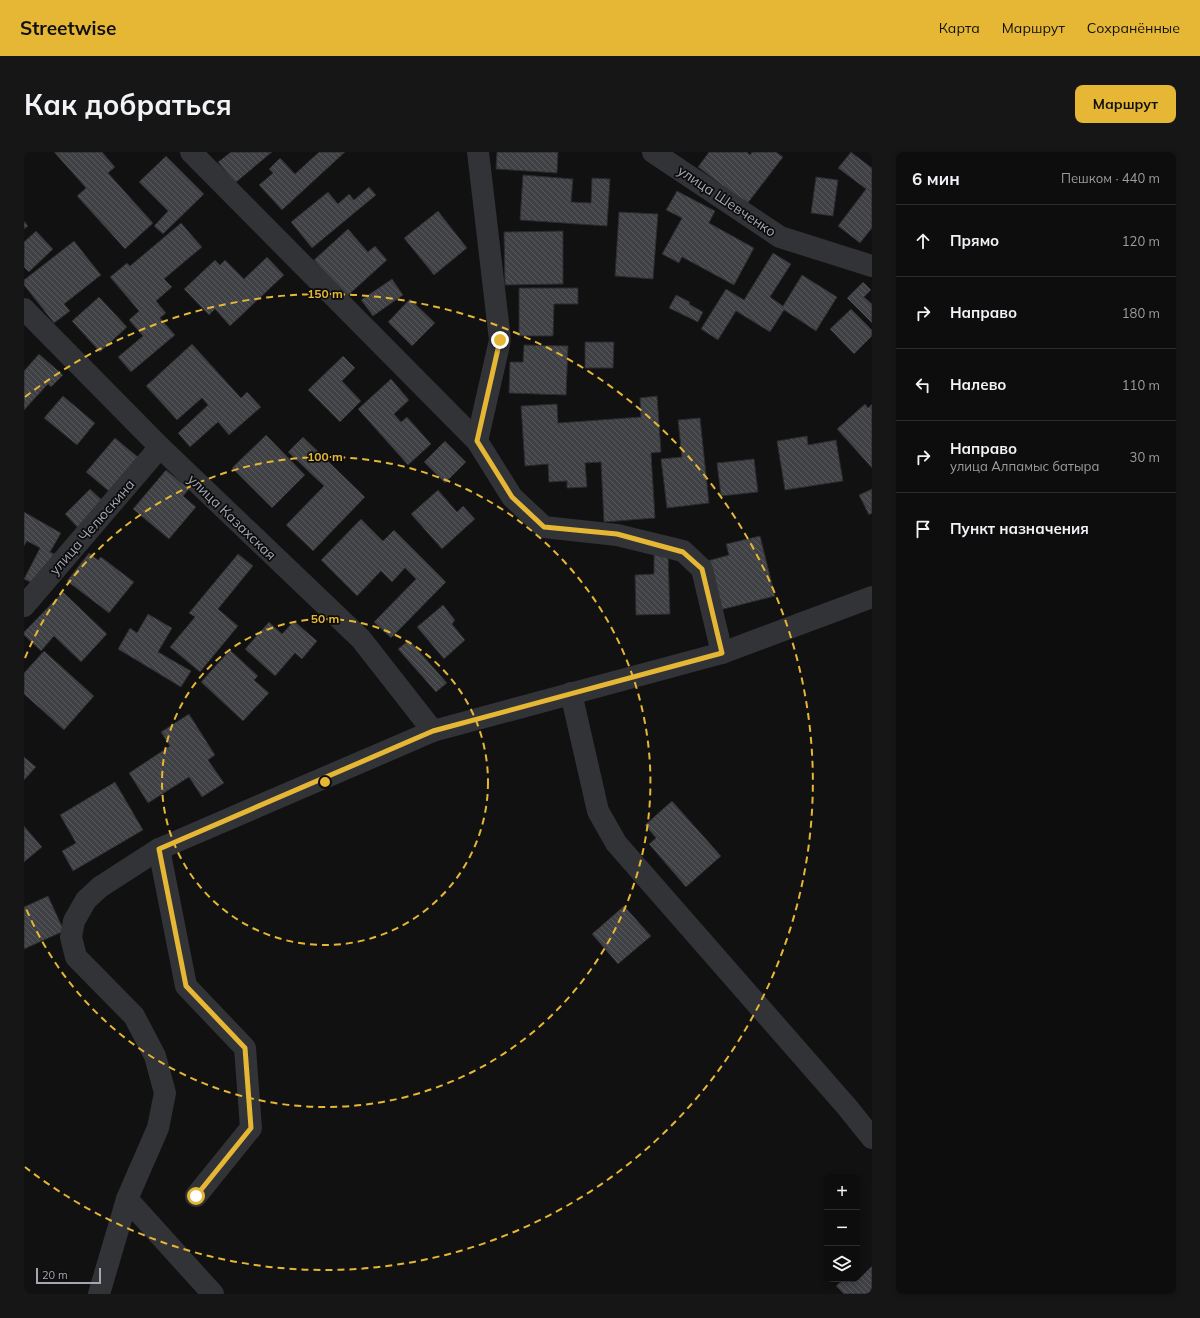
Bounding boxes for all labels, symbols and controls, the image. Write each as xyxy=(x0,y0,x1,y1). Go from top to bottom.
text: Streetwise xyxy=(20,16,116,40)
text: Карта xyxy=(939,19,980,37)
text: Маршрут xyxy=(1002,19,1065,37)
text: Сохранённые xyxy=(1087,19,1180,37)
button: Маршрут xyxy=(1075,85,1176,123)
text: Как добраться xyxy=(24,87,232,122)
street label: улица Шевченко xyxy=(674,161,780,241)
text: 6 мин xyxy=(912,168,960,189)
text: Пешком · 440 m xyxy=(1061,170,1160,186)
icon: ahead xyxy=(912,230,934,252)
text: Прямо xyxy=(950,231,999,250)
text: 120 m xyxy=(1122,233,1160,249)
text: 150 m xyxy=(307,286,343,301)
icon: right xyxy=(912,302,934,324)
text: Направо xyxy=(950,303,1017,322)
text: 180 m xyxy=(1122,305,1160,321)
route end xyxy=(491,331,509,349)
icon: left xyxy=(912,374,934,396)
text: Налево xyxy=(950,375,1006,394)
text: 110 m xyxy=(1122,377,1160,393)
text: Направо xyxy=(950,439,1017,458)
icon: right xyxy=(912,446,934,468)
text: 100 m xyxy=(307,449,343,464)
text: 30 m xyxy=(1130,449,1160,465)
text: улица Алпамыс батыра xyxy=(950,458,1099,474)
street label: улица Казахская xyxy=(184,470,280,564)
street label: улица Челюскина xyxy=(46,475,138,579)
icon: arrive xyxy=(912,518,934,540)
text: Пункт назначения xyxy=(950,519,1089,538)
text: 50 m xyxy=(311,611,339,626)
centre of rings xyxy=(318,775,332,789)
map controls xyxy=(824,1174,860,1282)
button: + xyxy=(824,1174,860,1210)
route start xyxy=(187,1187,205,1205)
button: − xyxy=(824,1210,860,1246)
button: layers xyxy=(824,1246,860,1282)
scale bar xyxy=(36,1266,101,1285)
text: 20 m xyxy=(42,1268,68,1282)

